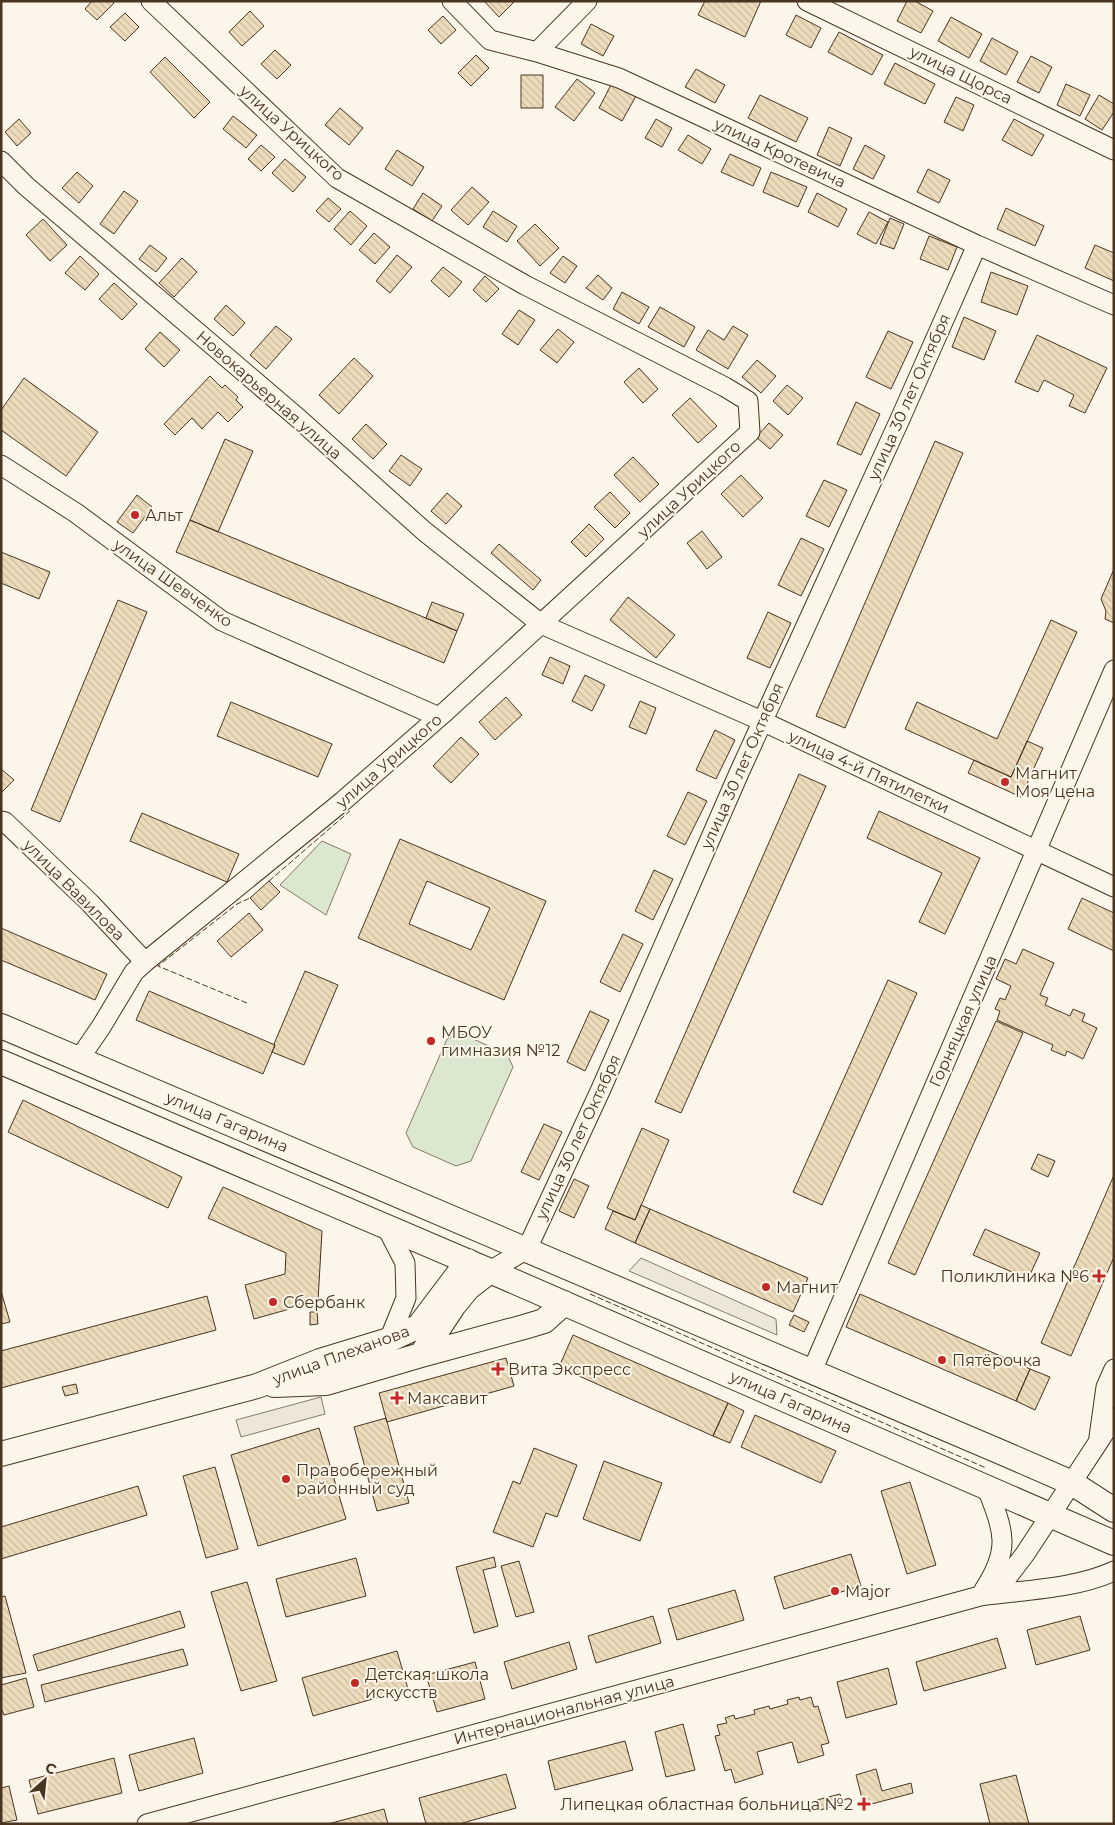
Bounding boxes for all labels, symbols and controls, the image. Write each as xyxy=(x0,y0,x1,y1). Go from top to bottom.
street label: улица Щорса xyxy=(906,42,1015,108)
street label: улица Урицкого xyxy=(235,80,348,185)
street label: улица Кротевича xyxy=(710,114,849,192)
street label: улица 30 лет Октября xyxy=(863,311,954,484)
street label: Новокарьерная улица xyxy=(192,327,346,463)
street label: улица Урицкого xyxy=(633,436,744,542)
place label: Альт xyxy=(145,506,183,525)
marker: Альт xyxy=(129,509,141,521)
street label: улица Шевченко xyxy=(109,534,236,631)
street label: улица 30 лет Октября xyxy=(696,680,787,853)
street label: улица Урицкого xyxy=(331,710,446,813)
street label: улица 4-й Пятилетки xyxy=(785,726,952,818)
place label: Магнит Моя цена xyxy=(1015,764,1095,801)
marker: Магнит Моя цена xyxy=(999,776,1011,788)
street label: улица Вавилова xyxy=(19,835,129,945)
street label: Горняцкая улица xyxy=(925,952,1001,1090)
place label: МБОУ гимназия №12 xyxy=(441,1023,560,1060)
marker: МБОУ гимназия №12 xyxy=(425,1035,437,1047)
street label: улица 30 лет Октября xyxy=(531,1051,625,1224)
street label: улица Гагарина xyxy=(162,1087,291,1156)
place label: Поликлиника №6 xyxy=(941,1267,1089,1286)
marker: Поликлиника №6 xyxy=(1093,1270,1105,1282)
place label: Магнит xyxy=(776,1278,838,1297)
marker: Магнит xyxy=(760,1281,772,1293)
place label: Сбербанк xyxy=(283,1293,366,1312)
marker: Сбербанк xyxy=(267,1296,279,1308)
street label: улица Плеханова xyxy=(269,1321,412,1389)
place label: Пятёрочка xyxy=(952,1351,1041,1370)
marker: Пятёрочка xyxy=(936,1354,948,1366)
place label: Вита Экспресс xyxy=(508,1360,631,1379)
marker: Вита Экспресс xyxy=(492,1363,504,1375)
street label: улица Гагарина xyxy=(726,1366,855,1437)
place label: Максавит xyxy=(407,1389,488,1408)
marker: Максавит xyxy=(391,1392,403,1404)
place label: Правобережный районный суд xyxy=(296,1461,438,1498)
marker: Правобережный районный суд xyxy=(280,1473,292,1485)
place label: Major xyxy=(845,1582,891,1601)
marker: Major xyxy=(829,1585,841,1597)
place label: Детская школа искусств xyxy=(365,1665,489,1702)
street label: Интернациональная улица xyxy=(452,1671,676,1749)
marker: Детская школа искусств xyxy=(349,1677,361,1689)
north arrow xyxy=(20,1755,70,1805)
text: С xyxy=(42,1758,60,1779)
place label: Липецкая областная больница №2 xyxy=(560,1795,853,1814)
marker: Липецкая областная больница №2 xyxy=(857,1797,871,1811)

